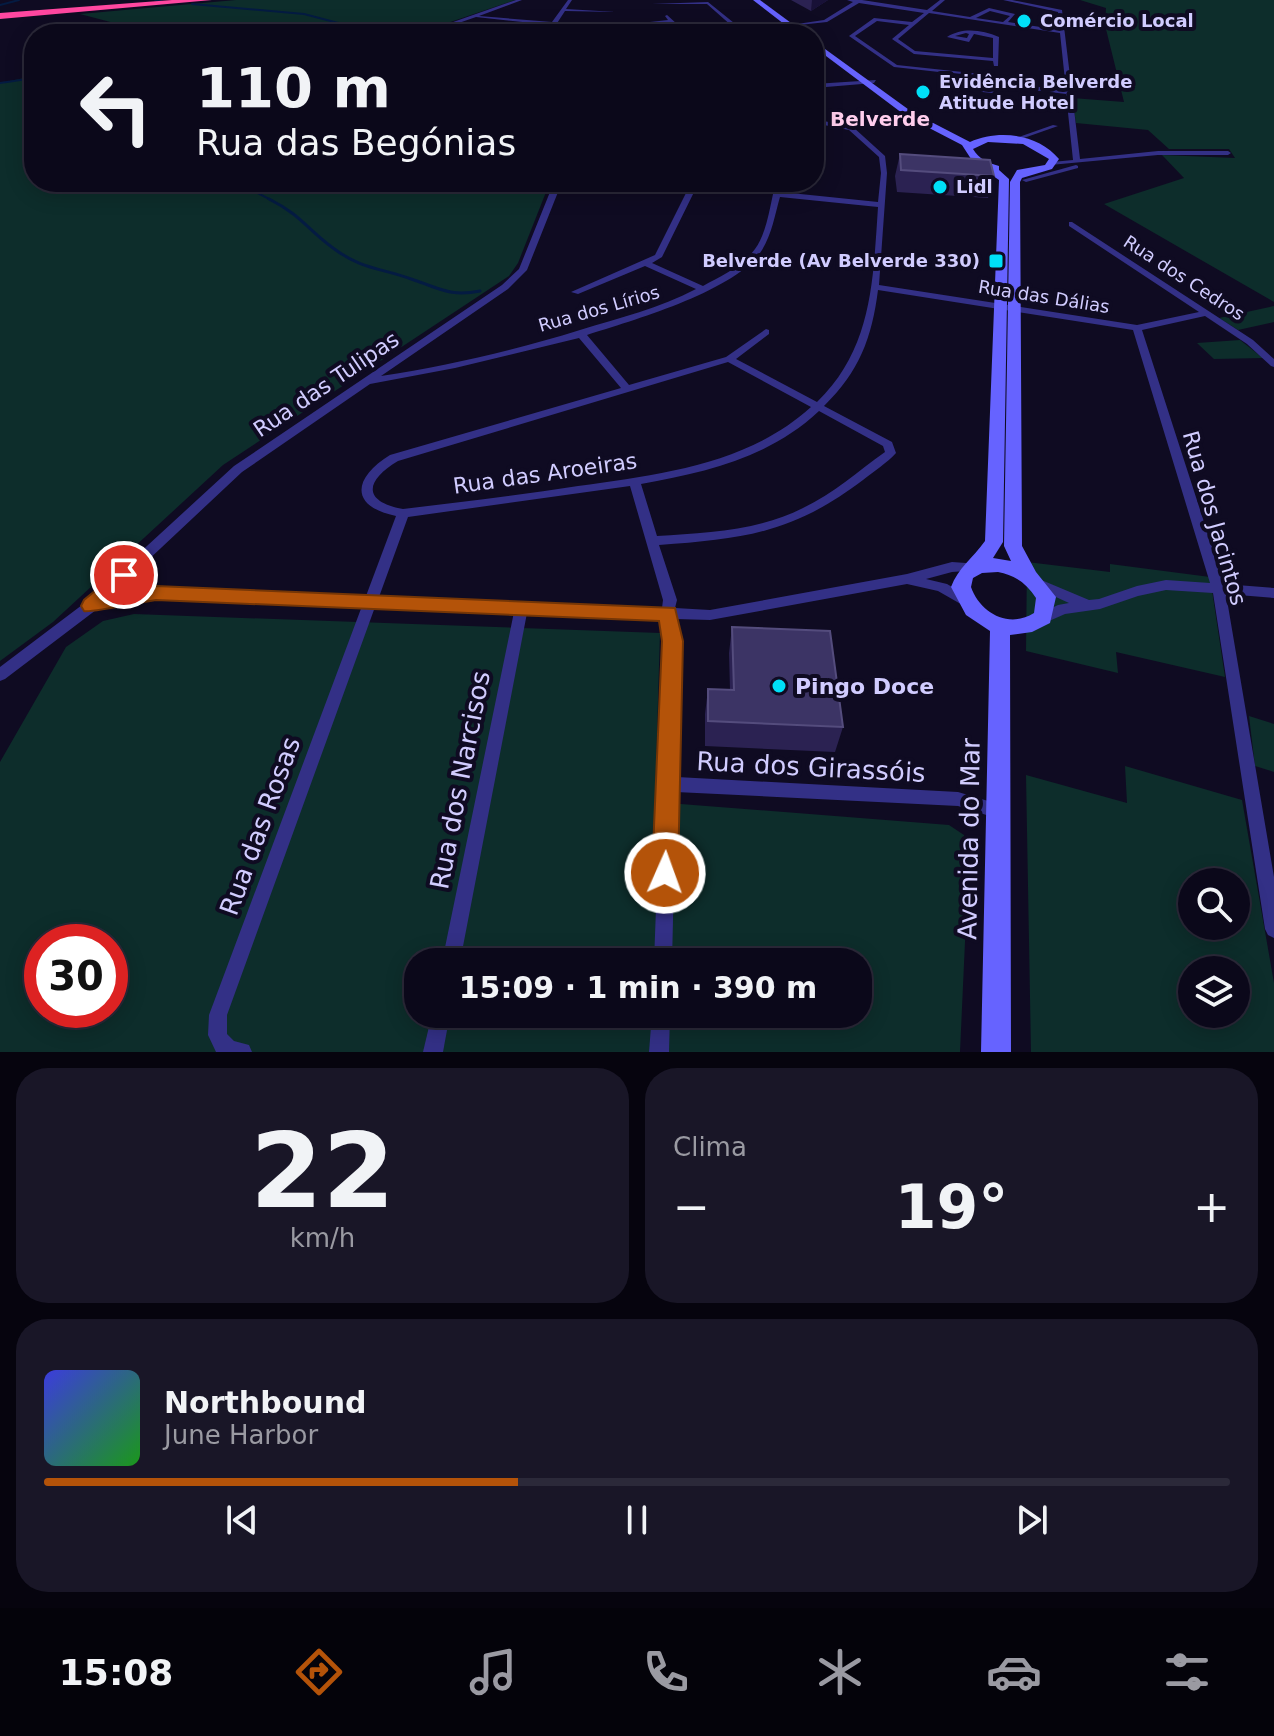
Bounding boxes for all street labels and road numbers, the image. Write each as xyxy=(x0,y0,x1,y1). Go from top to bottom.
street label: Rua dos Cedros xyxy=(1120,231,1249,324)
street label: Rua das Dálias xyxy=(977,276,1111,317)
street label: Rua dos Lírios xyxy=(536,281,662,336)
street label: Rua das Tulipas xyxy=(249,327,404,442)
street label: Rua dos Jacintos xyxy=(1178,428,1251,608)
street label: Rua das Aroeiras xyxy=(452,448,639,499)
street label: Rua dos Narcisos xyxy=(424,668,496,892)
street label: Rua das Rosas xyxy=(214,733,306,919)
street label: Avenida do Mar xyxy=(952,738,986,940)
street label: Rua dos Girassóis xyxy=(696,746,926,788)

